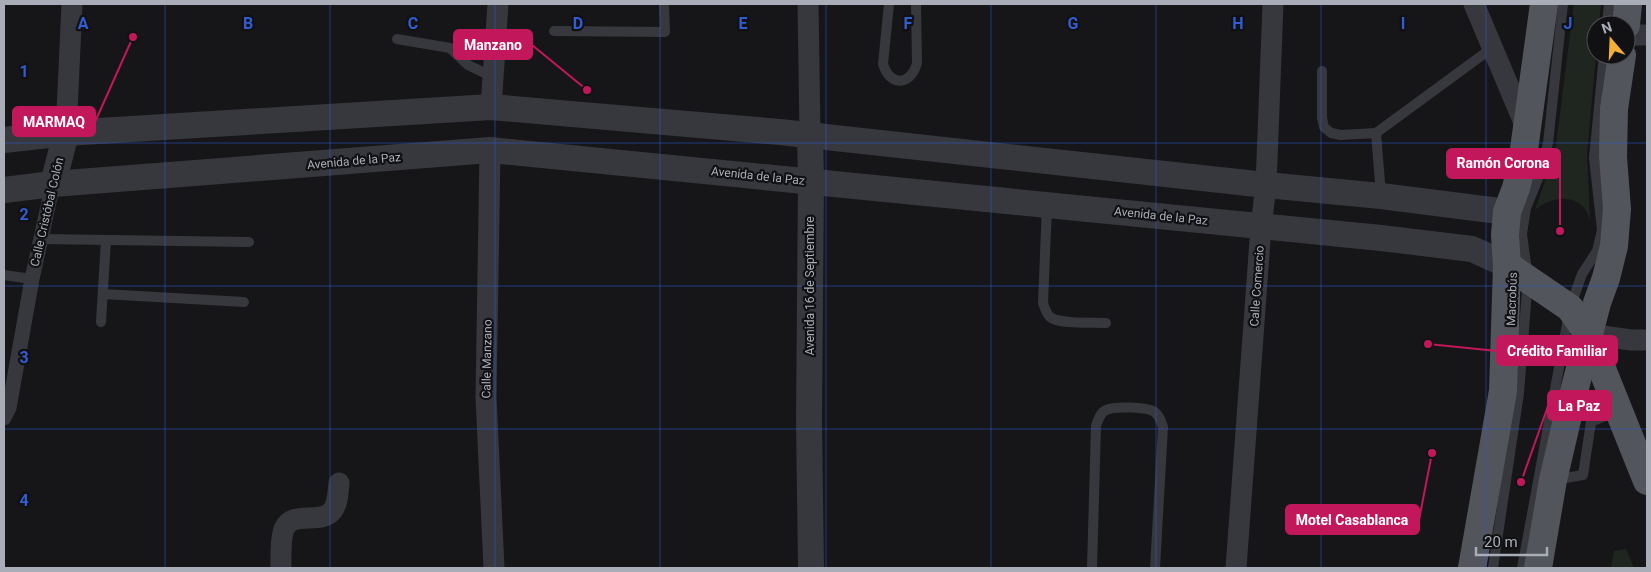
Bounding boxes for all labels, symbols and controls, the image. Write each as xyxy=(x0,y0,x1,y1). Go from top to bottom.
text: A xyxy=(78,14,89,33)
text: B xyxy=(243,14,253,33)
text: C xyxy=(408,14,418,33)
text: D xyxy=(573,14,583,33)
text: E xyxy=(739,14,748,33)
text: F xyxy=(904,14,913,33)
text: G xyxy=(1068,14,1079,33)
text: H xyxy=(1232,14,1244,33)
text: I xyxy=(1401,14,1405,33)
text: J xyxy=(1564,14,1572,33)
north arrow xyxy=(1586,15,1636,65)
text: N xyxy=(1599,19,1614,37)
callout: Manzano xyxy=(454,30,532,59)
text: Manzano xyxy=(464,37,522,53)
text: 1 xyxy=(19,62,29,81)
callout: MARMAQ xyxy=(13,107,95,136)
text: MARMAQ xyxy=(23,114,85,130)
callout: Ramón Corona xyxy=(1447,149,1560,178)
street label: Avenida de la Paz xyxy=(307,150,401,172)
text: Ramón Corona xyxy=(1456,155,1550,171)
street label: Calle Cristóbal Colón xyxy=(28,156,66,268)
street label: Avenida de la Paz xyxy=(711,164,806,188)
street label: Avenida de la Paz xyxy=(1114,204,1209,228)
text: 2 xyxy=(19,205,29,224)
street label: Avenida 16 de Septiembre xyxy=(803,216,817,356)
street label: Calle Comercio xyxy=(1247,245,1267,327)
street label: Macrobús xyxy=(1504,272,1520,326)
street label: Calle Manzano xyxy=(479,319,495,399)
callout: Crédito Familiar xyxy=(1497,336,1617,365)
text: Crédito Familiar xyxy=(1507,343,1607,359)
text: 3 xyxy=(19,348,29,367)
callout: La Paz xyxy=(1548,391,1611,420)
text: La Paz xyxy=(1558,398,1600,414)
text: 4 xyxy=(19,491,29,510)
callout: Motel Casablanca xyxy=(1286,505,1419,534)
text: Motel Casablanca xyxy=(1296,512,1409,528)
scale bar xyxy=(1476,524,1547,556)
text: 20 m xyxy=(1484,533,1518,551)

